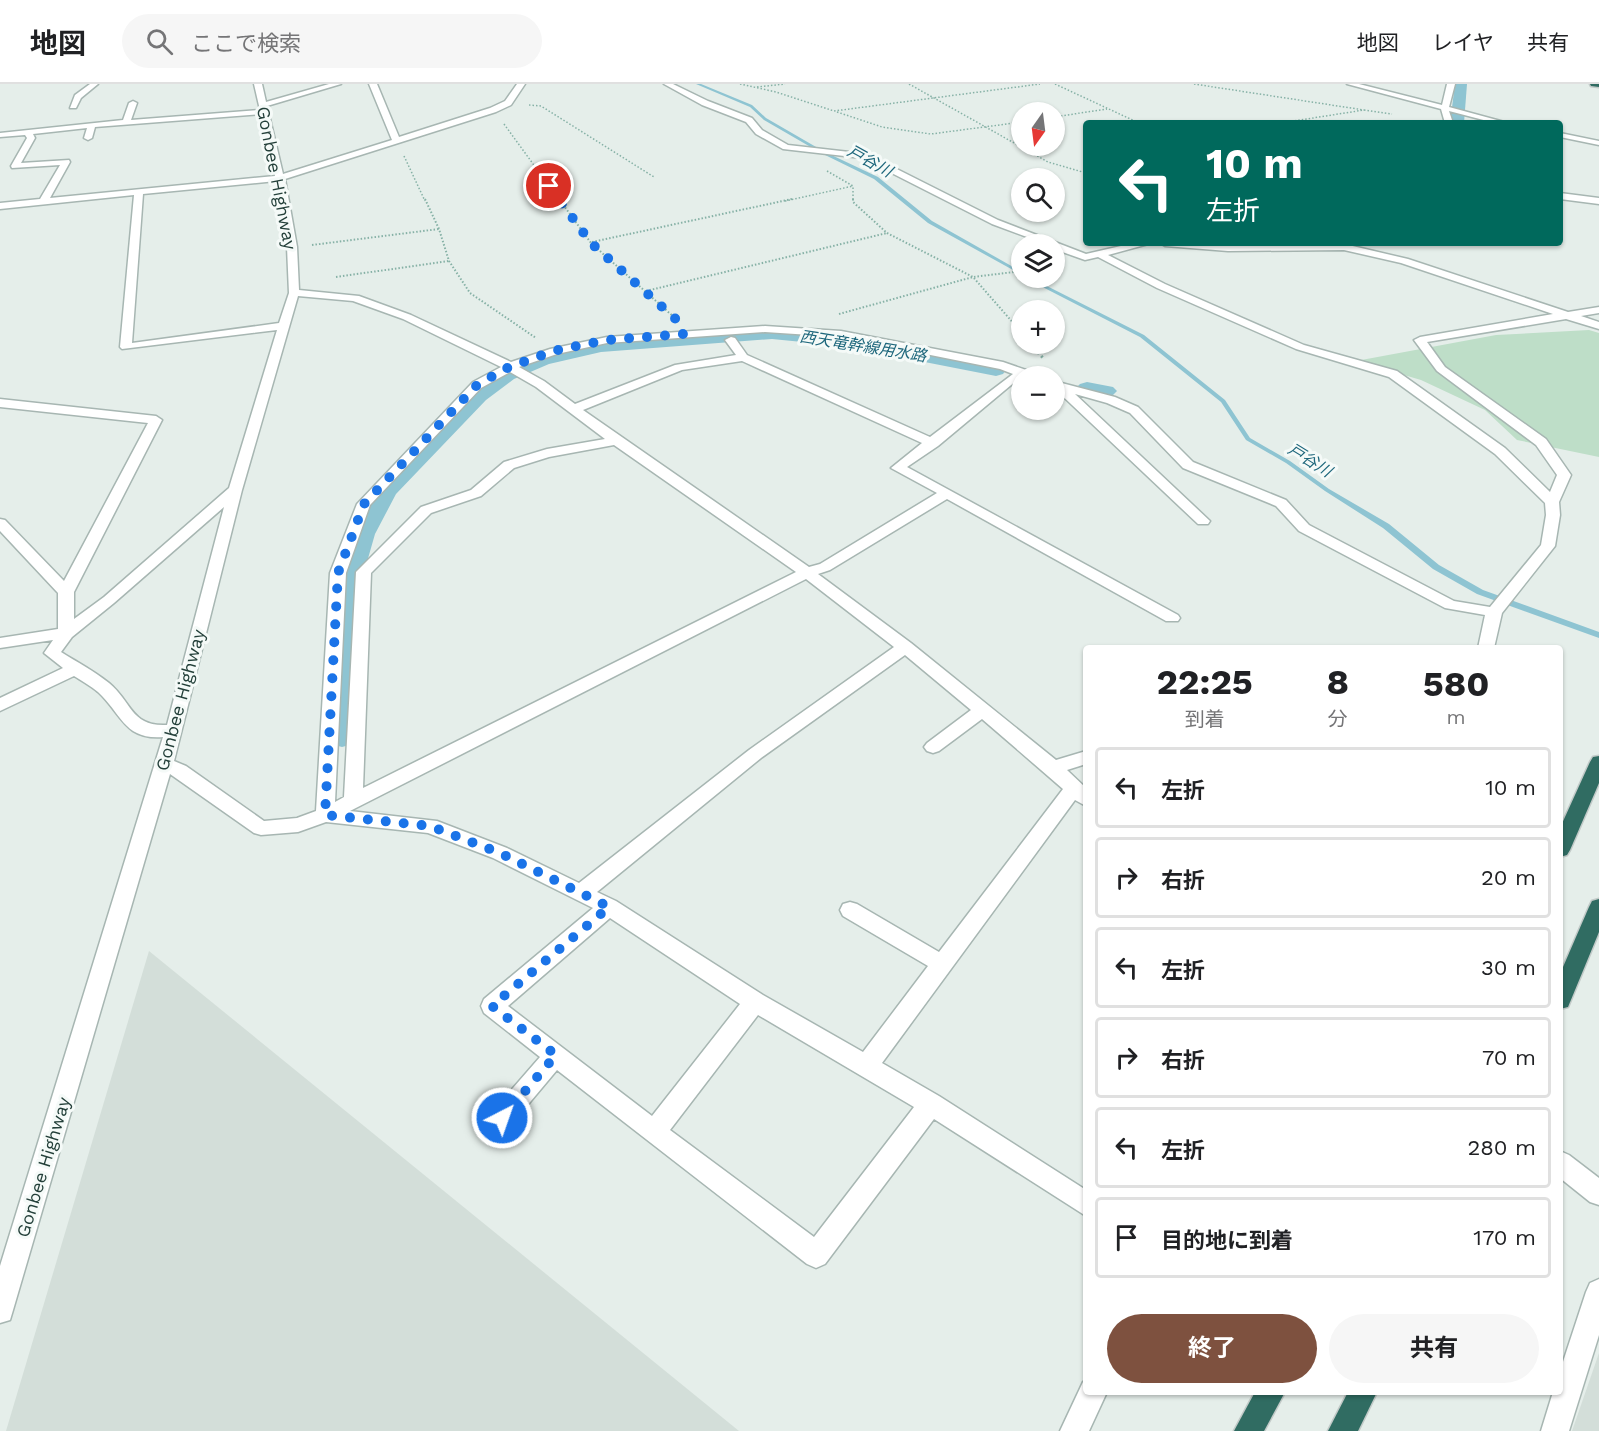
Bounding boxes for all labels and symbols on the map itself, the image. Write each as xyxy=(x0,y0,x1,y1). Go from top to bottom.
north arrow xyxy=(1011,102,1065,156)
street label: Gonbee Highway xyxy=(253,105,301,252)
water label: 戸谷川 xyxy=(844,141,897,182)
pin xyxy=(523,160,574,211)
water label: 西天竜幹線用水路 xyxy=(798,327,930,366)
water label: 戸谷川 xyxy=(1285,439,1337,482)
street label: Gonbee Highway xyxy=(151,626,209,773)
position arrow xyxy=(470,1086,534,1150)
street label: Gonbee Highway xyxy=(12,1094,75,1240)

